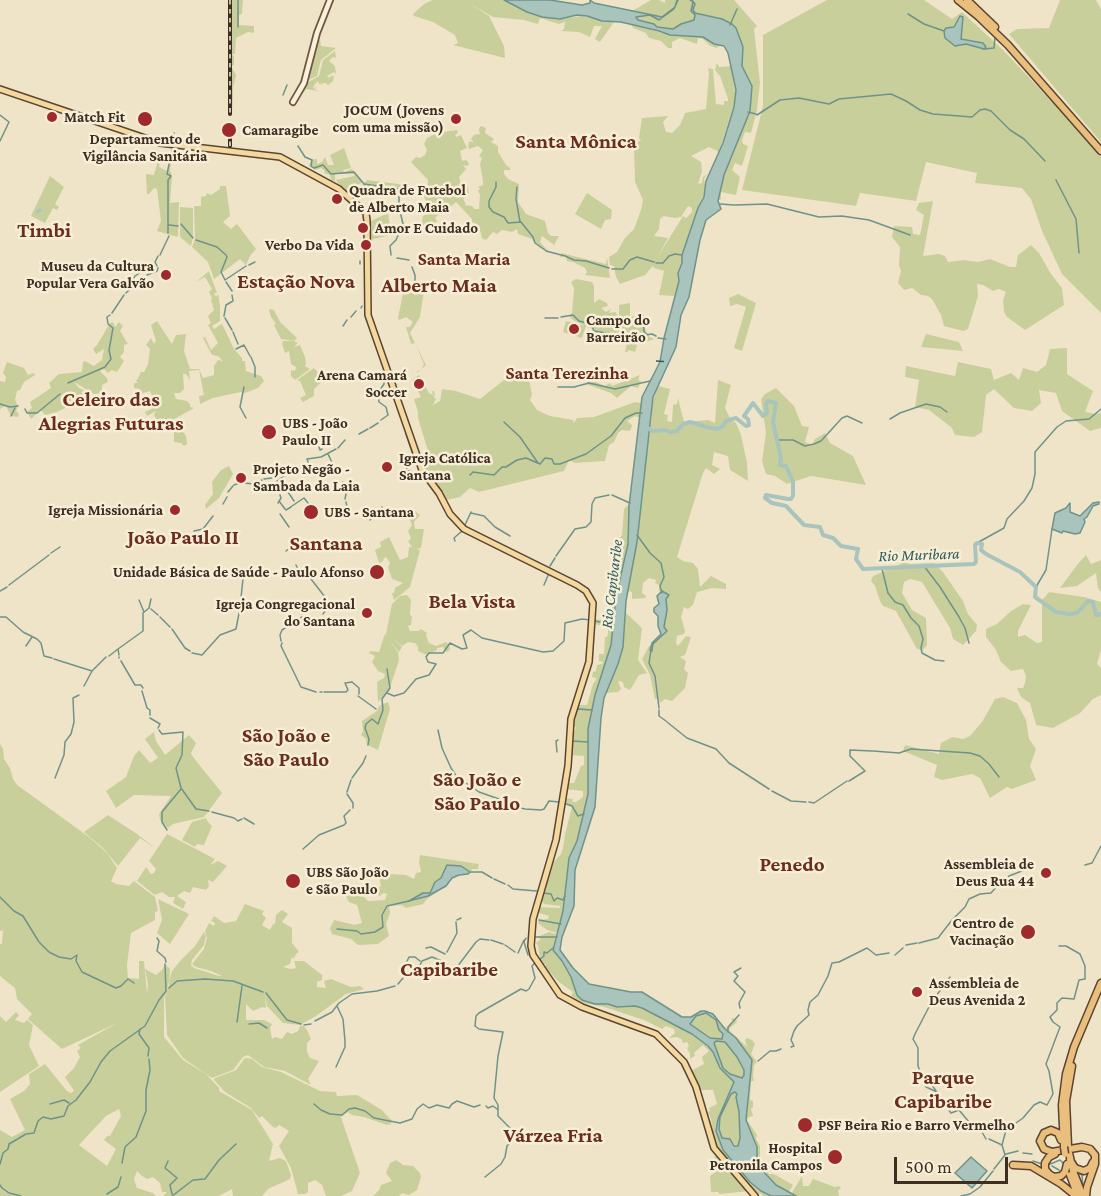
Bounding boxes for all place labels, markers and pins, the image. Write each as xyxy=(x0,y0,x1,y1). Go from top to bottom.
place label: JOCUM (Jovens com uma missão) xyxy=(333,101,444,136)
place label: Match Fit xyxy=(64,108,125,126)
marker: Match Fit xyxy=(45,110,59,124)
marker: Departamento de Vigilância Sanitária xyxy=(136,110,154,128)
marker: JOCUM (Jovens com uma missão) xyxy=(449,112,463,126)
marker: Camaragibe xyxy=(220,121,238,139)
place label: Camaragibe xyxy=(242,121,318,139)
place label: Departamento de Vigilância Sanitária xyxy=(83,130,207,165)
place label: Quadra de Futebol de Alberto Maia xyxy=(349,181,466,216)
marker: Quadra de Futebol de Alberto Maia xyxy=(330,192,344,206)
place label: Amor E Cuidado xyxy=(375,219,478,237)
marker: Amor E Cuidado xyxy=(356,221,370,235)
place label: Verbo Da Vida xyxy=(265,236,354,254)
marker: Verbo Da Vida xyxy=(359,238,373,252)
place label: Museu da Cultura Popular Vera Galvão xyxy=(26,257,154,292)
marker: Museu da Cultura Popular Vera Galvão xyxy=(159,268,173,282)
place label: Campo do Barreirão xyxy=(586,311,650,346)
marker: Campo do Barreirão xyxy=(567,322,581,336)
place label: Arena Camará Soccer xyxy=(317,366,407,401)
marker: Arena Camará Soccer xyxy=(412,377,426,391)
place label: UBS - João Paulo II xyxy=(282,414,348,449)
marker: UBS - João Paulo II xyxy=(260,423,278,441)
place label: Igreja Católica Santana xyxy=(399,449,491,484)
place label: Projeto Negão - Sambada da Laia xyxy=(253,460,360,495)
marker: Igreja Católica Santana xyxy=(380,460,394,474)
marker: Projeto Negão - Sambada da Laia xyxy=(234,471,248,485)
place label: Igreja Missionária xyxy=(48,501,163,519)
marker: Igreja Missionária xyxy=(168,503,182,517)
marker: UBS - Santana xyxy=(302,503,320,521)
place label: UBS - Santana xyxy=(324,503,414,521)
place label: Unidade Básica de Saúde - Paulo Afonso xyxy=(113,563,364,581)
marker: Unidade Básica de Saúde - Paulo Afonso xyxy=(368,563,386,581)
place label: Igreja Congregacional do Santana xyxy=(216,595,355,630)
marker: Igreja Congregacional do Santana xyxy=(360,606,374,620)
place label: Assembleia de Deus Rua 44 xyxy=(944,855,1034,890)
place label: UBS São João e São Paulo xyxy=(306,863,389,898)
marker: Assembleia de Deus Rua 44 xyxy=(1039,866,1053,880)
marker: UBS São João e São Paulo xyxy=(284,872,302,890)
place label: Centro de Vacinação xyxy=(950,914,1014,949)
marker: Centro de Vacinação xyxy=(1019,923,1037,941)
place label: Assembleia de Deus Avenida 2 xyxy=(929,974,1025,1009)
marker: Assembleia de Deus Avenida 2 xyxy=(910,985,924,999)
marker: PSF Beira Rio e Barro Vermelho xyxy=(796,1116,814,1134)
place label: PSF Beira Rio e Barro Vermelho xyxy=(818,1116,1015,1134)
place label: Hospital Petronila Campos xyxy=(709,1139,822,1174)
marker: Hospital Petronila Campos xyxy=(826,1148,844,1166)

